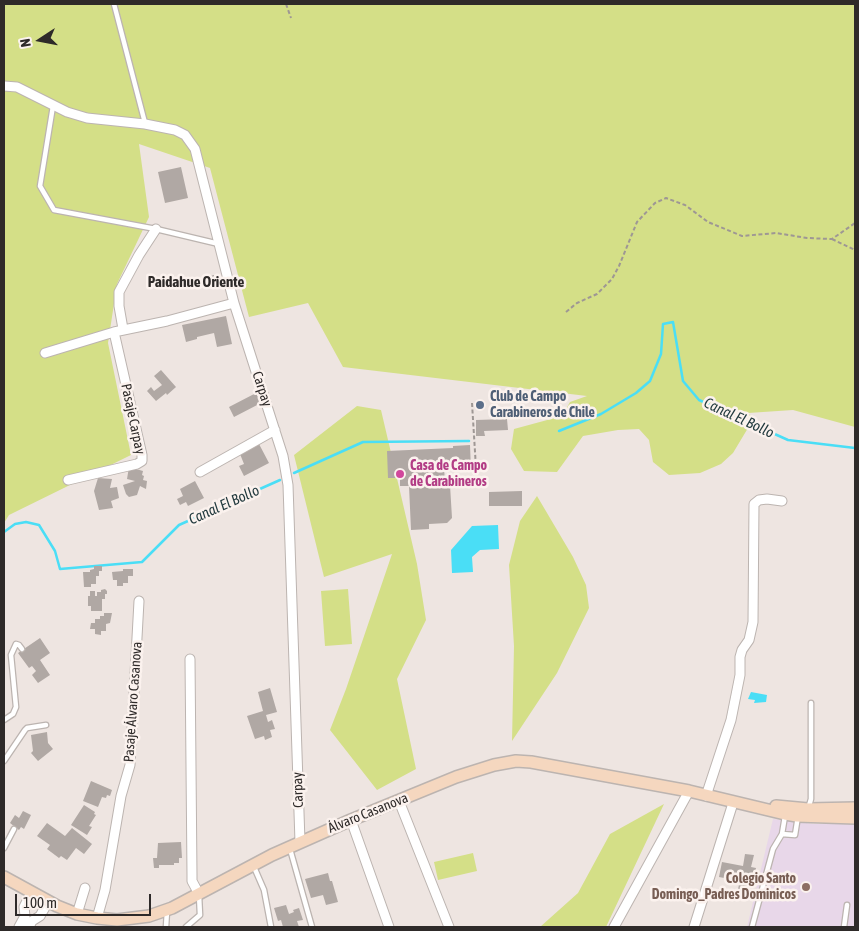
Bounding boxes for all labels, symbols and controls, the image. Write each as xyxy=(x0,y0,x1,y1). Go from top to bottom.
north arrow xyxy=(15,15,65,65)
text: N xyxy=(17,37,34,48)
district label: Paidahue Oriente xyxy=(148,273,244,291)
street label: Carpay xyxy=(248,369,276,409)
street label: Pasaje Carpay xyxy=(117,382,149,456)
place label: Club de Campo Carabineros de Chile xyxy=(490,389,595,422)
water label: Canal El Bollo xyxy=(701,394,777,442)
marker: Club de Campo Carabineros de Chile xyxy=(474,399,486,411)
place label: Casa de Campo de Carabineros xyxy=(410,458,487,491)
marker: Casa de Campo de Carabineros xyxy=(394,468,406,480)
water label: Canal El Bollo xyxy=(186,481,262,529)
street label: Pasaje Álvaro Casanova xyxy=(120,641,146,763)
street label: Carpay xyxy=(289,772,307,808)
street label: Álvaro Casanova xyxy=(326,789,410,837)
place label: Colegio Santo Domingo_Padres Dominicos xyxy=(652,871,796,904)
marker: Colegio Santo Domingo_Padres Dominicos xyxy=(800,881,812,893)
scale bar xyxy=(18,884,154,916)
text: 100 m xyxy=(23,894,57,911)

